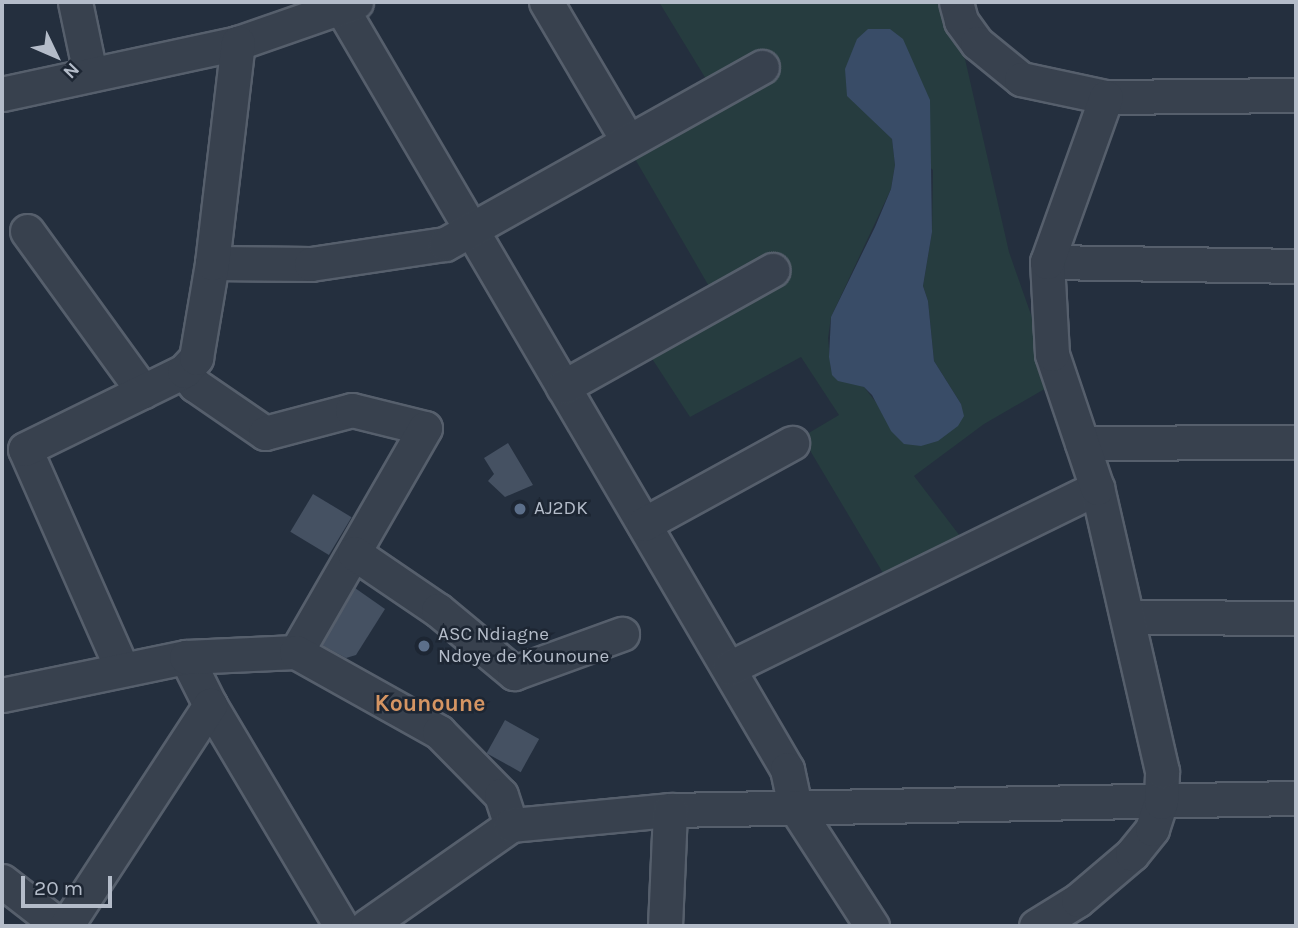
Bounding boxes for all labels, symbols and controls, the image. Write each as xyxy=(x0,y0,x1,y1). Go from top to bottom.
north arrow xyxy=(21,21,91,91)
text: N xyxy=(58,58,84,83)
place label: AJ2DK xyxy=(534,498,588,520)
marker: AJ2DK xyxy=(512,501,528,517)
place label: ASC Ndiagne Ndoye de Kounoune xyxy=(438,624,609,668)
marker: ASC Ndiagne Ndoye de Kounoune xyxy=(416,638,432,654)
district label: Kounoune xyxy=(375,690,485,718)
scale bar xyxy=(24,862,116,906)
text: 20 m xyxy=(34,876,83,900)

